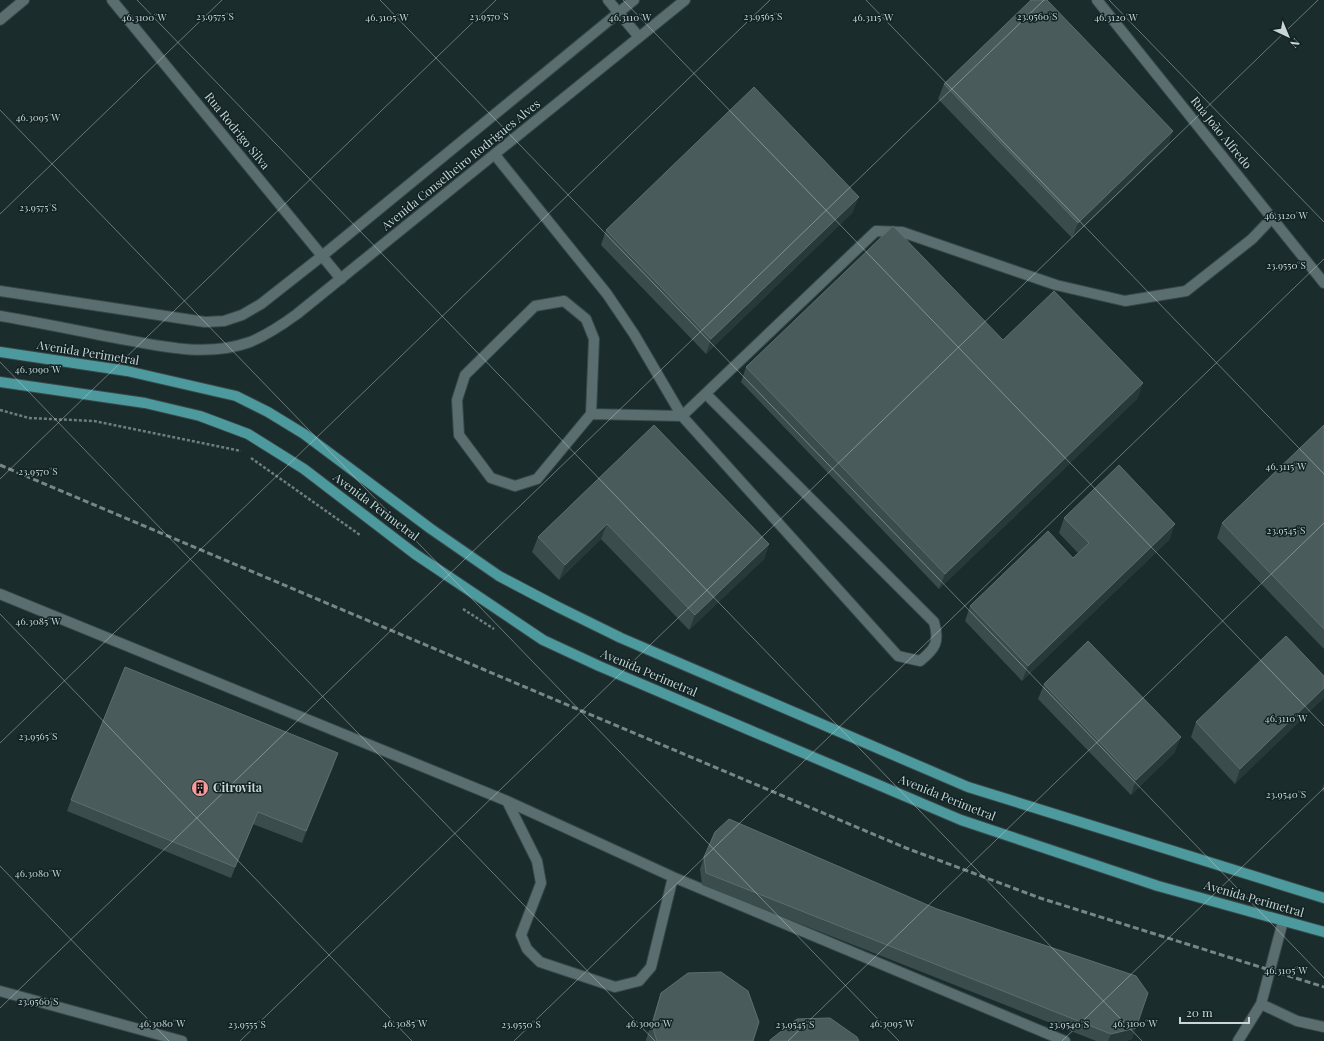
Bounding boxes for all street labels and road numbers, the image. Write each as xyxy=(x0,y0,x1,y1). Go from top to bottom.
street label: Rua Rodrigo Silva xyxy=(202,89,274,172)
street label: Rua João Alfredo xyxy=(1188,93,1256,172)
street label: Avenida Conselheiro Rodrigues Alves xyxy=(377,95,543,234)
street label: Avenida Perimetral xyxy=(35,336,141,368)
street label: Avenida Perimetral xyxy=(330,468,423,544)
street label: Avenida Perimetral xyxy=(598,644,701,700)
street label: Avenida Perimetral xyxy=(896,770,999,824)
street label: Avenida Perimetral xyxy=(1201,876,1307,920)

